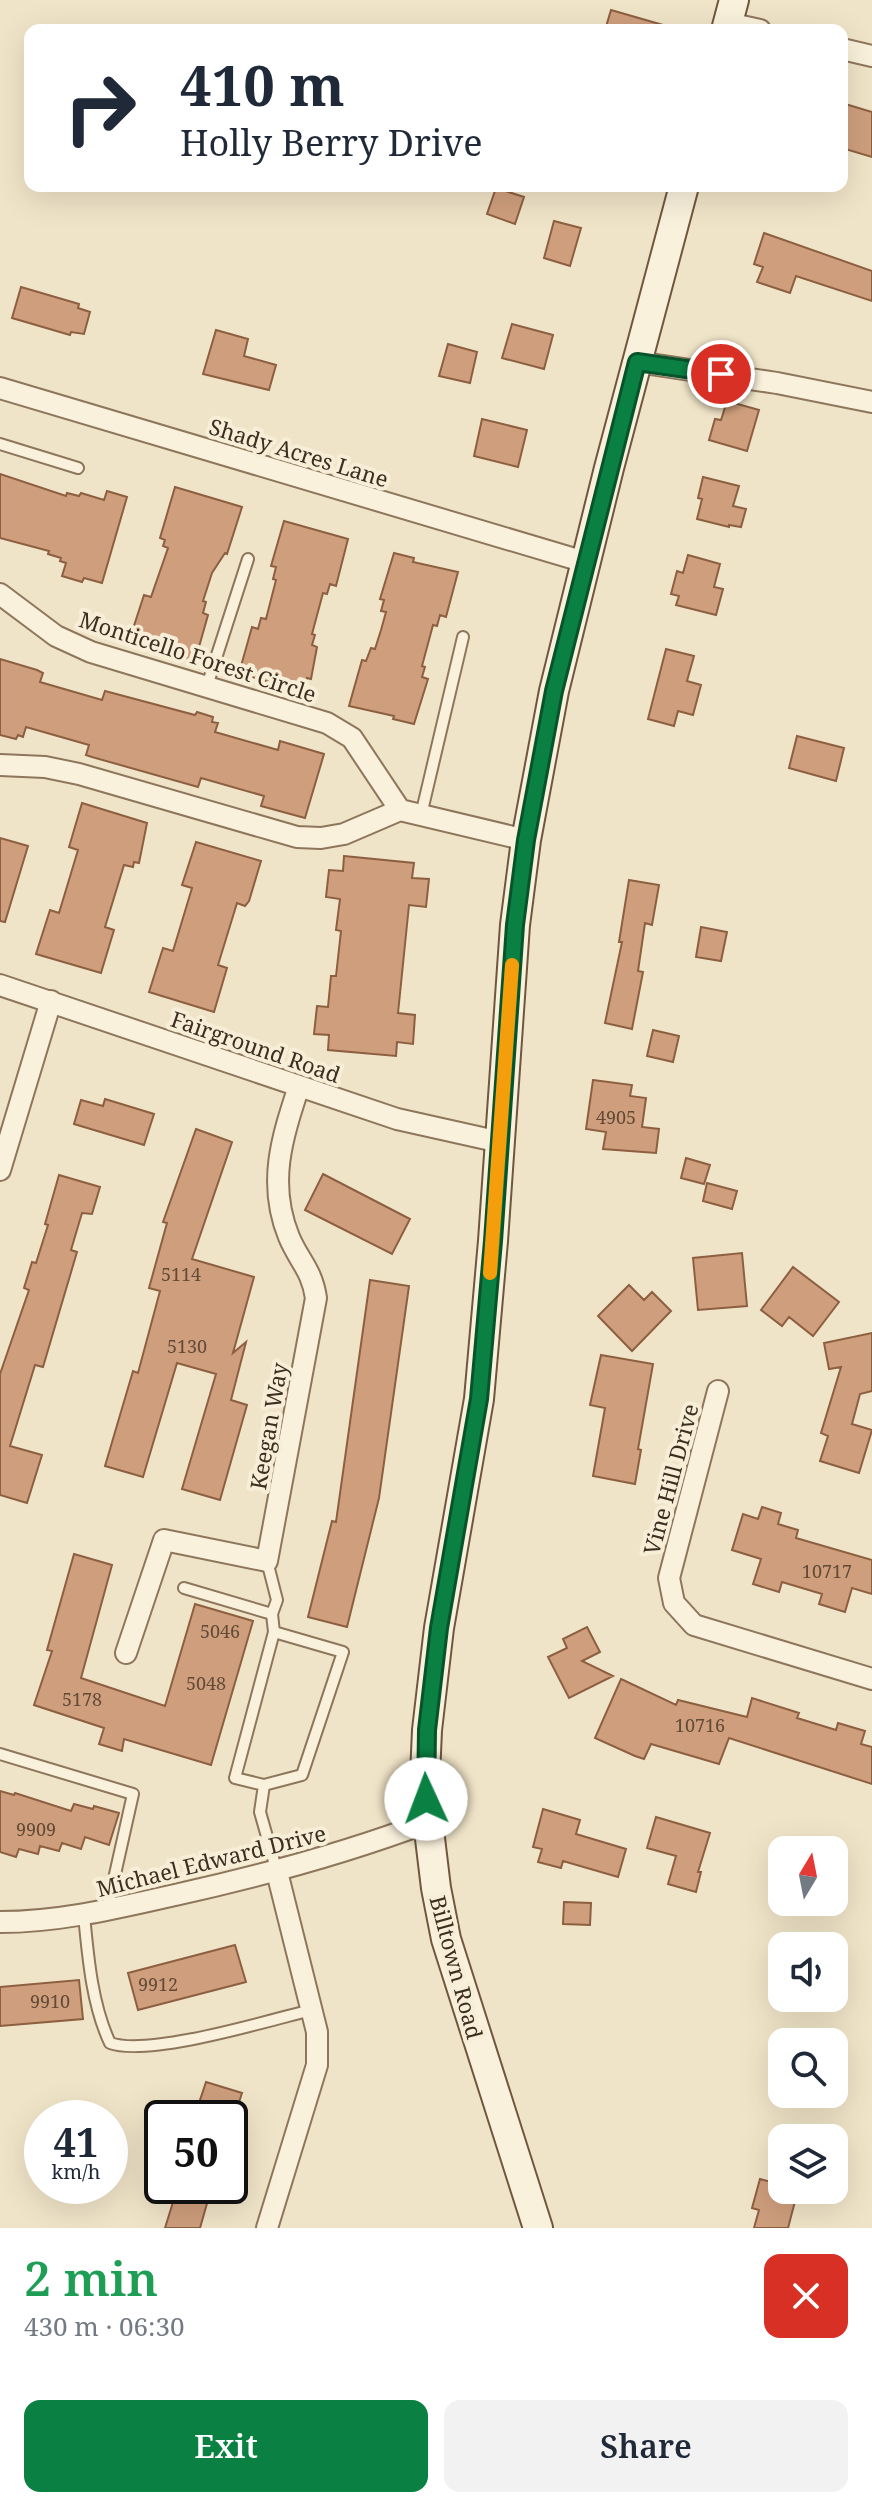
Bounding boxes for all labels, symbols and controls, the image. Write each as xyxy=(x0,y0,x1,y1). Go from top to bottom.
text: 410 m xyxy=(180,46,345,122)
icon: right xyxy=(48,56,152,160)
text: Holly Berry Drive xyxy=(180,118,483,167)
pin xyxy=(687,340,755,408)
icon: arrive xyxy=(699,352,743,396)
street label: Shady Acres Lane xyxy=(206,411,392,493)
street label: Monticello Forest Circle xyxy=(76,603,320,709)
street label: Fairground Road xyxy=(167,1003,345,1089)
house number: 4905 xyxy=(596,1105,636,1129)
house number: 5114 xyxy=(161,1262,201,1286)
house number: 5130 xyxy=(167,1334,207,1358)
street label: Keegan Way xyxy=(242,1360,294,1492)
street label: Vine Hill Drive xyxy=(635,1400,705,1558)
house number: 10717 xyxy=(802,1559,852,1583)
house number: 5046 xyxy=(200,1619,240,1643)
house number: 5048 xyxy=(186,1671,226,1695)
house number: 5178 xyxy=(62,1687,102,1711)
house number: 10716 xyxy=(675,1713,725,1737)
position arrow xyxy=(384,1757,468,1841)
house number: 9909 xyxy=(16,1817,56,1841)
street label: Michael Edward Drive xyxy=(93,1817,329,1903)
north arrow xyxy=(768,1836,848,1916)
map controls xyxy=(768,1836,848,2204)
street label: Billtown Road xyxy=(423,1892,491,2043)
button: sound xyxy=(768,1932,848,2012)
house number: 9912 xyxy=(138,1972,178,1996)
house number: 9910 xyxy=(30,1989,70,2013)
button: search xyxy=(768,2028,848,2108)
speed limit sign: 50 xyxy=(144,2100,248,2204)
text: 41 xyxy=(53,2114,99,2169)
button: layers xyxy=(768,2124,848,2204)
text: km/h xyxy=(51,2158,101,2185)
text: 2 min xyxy=(24,2245,158,2310)
button: close xyxy=(764,2254,848,2338)
text: 430 m · 06:30 xyxy=(24,2308,185,2344)
button: Exit xyxy=(24,2400,428,2492)
button: Share xyxy=(444,2400,848,2492)

